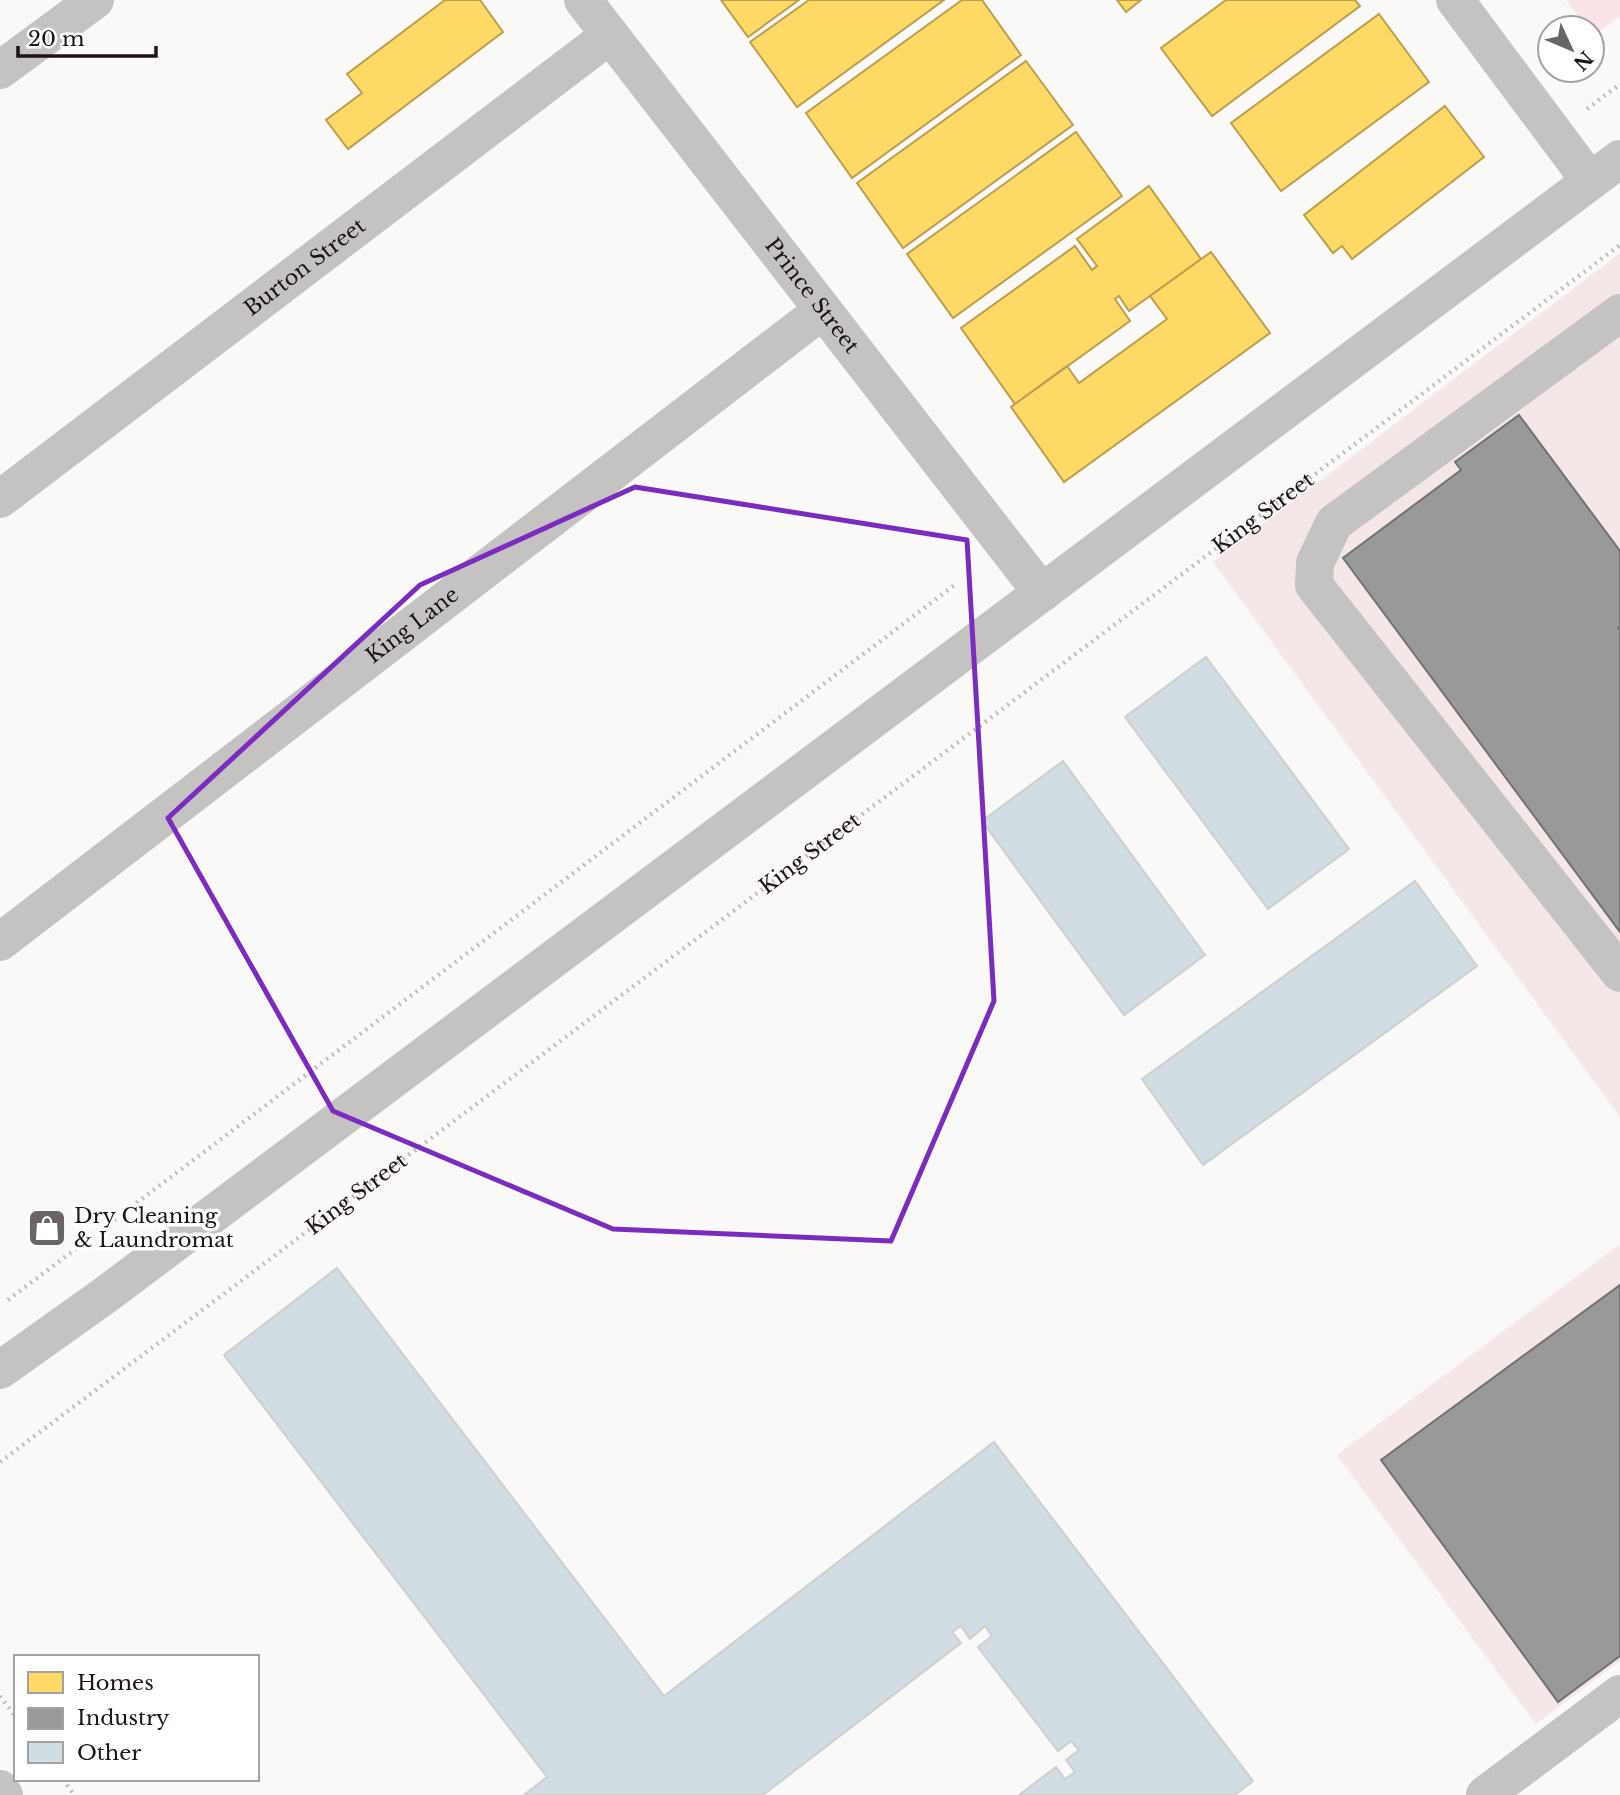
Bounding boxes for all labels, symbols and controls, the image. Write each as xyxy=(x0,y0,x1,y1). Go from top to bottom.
scale bar xyxy=(18,14,156,58)
north arrow xyxy=(1536,14,1606,84)
text: 20 m xyxy=(28,26,85,52)
text: N xyxy=(1568,46,1597,75)
street label: Burton Street xyxy=(239,213,371,322)
street label: Prince Street xyxy=(759,233,865,359)
street label: King Street xyxy=(1208,467,1319,559)
street label: King Lane xyxy=(361,582,464,669)
street label: King Street xyxy=(754,807,866,900)
street label: King Street xyxy=(301,1148,412,1240)
place label: Dry Cleaning & Laundromat xyxy=(74,1203,234,1253)
shop icon: Dry Cleaning & Laundromat xyxy=(26,1207,68,1249)
legend xyxy=(14,1655,259,1781)
text: Homes xyxy=(77,1670,154,1696)
text: Industry xyxy=(77,1705,170,1731)
text: Other xyxy=(77,1740,141,1766)

